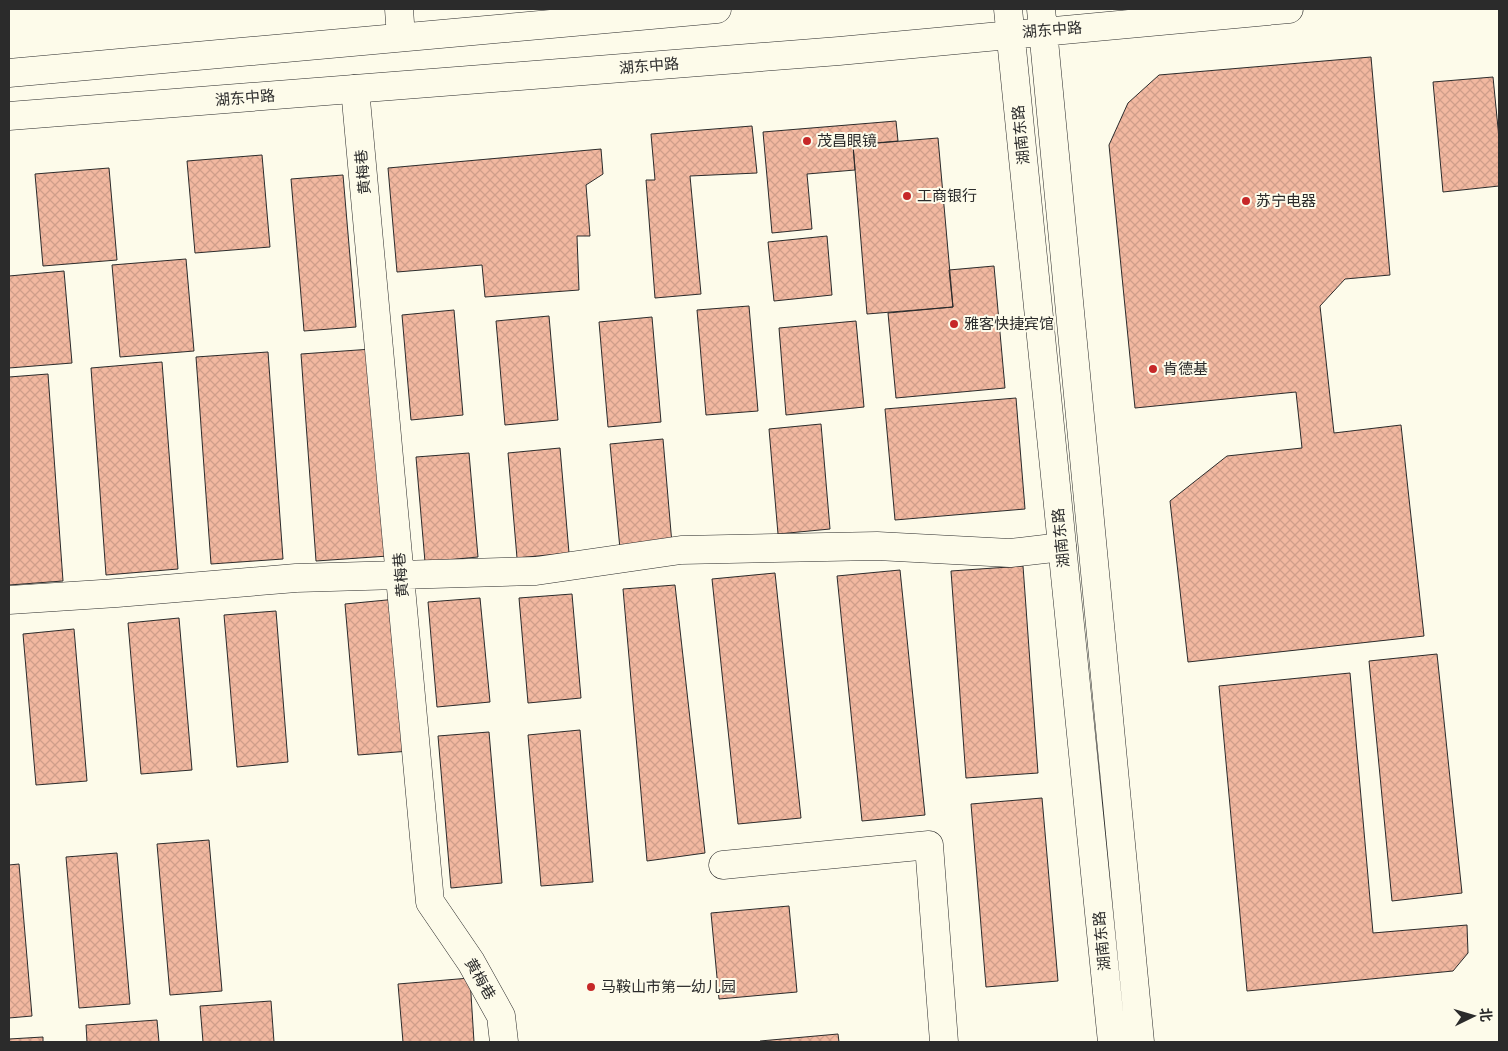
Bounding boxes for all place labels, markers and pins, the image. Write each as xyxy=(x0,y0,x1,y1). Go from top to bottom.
place label: 茂昌眼镜 xyxy=(817,132,877,150)
marker: 茂昌眼镜 xyxy=(801,135,813,147)
place label: 工商银行 xyxy=(917,187,977,205)
marker: 工商银行 xyxy=(901,190,913,202)
place label: 苏宁电器 xyxy=(1256,192,1316,210)
marker: 苏宁电器 xyxy=(1240,195,1252,207)
place label: 雅客快捷宾馆 xyxy=(964,315,1054,333)
marker: 雅客快捷宾馆 xyxy=(948,318,960,330)
place label: 肯德基 xyxy=(1163,360,1208,378)
marker: 肯德基 xyxy=(1147,363,1159,375)
place label: 马鞍山市第一幼儿园 xyxy=(601,978,736,996)
marker: 马鞍山市第一幼儿园 xyxy=(585,981,597,993)

